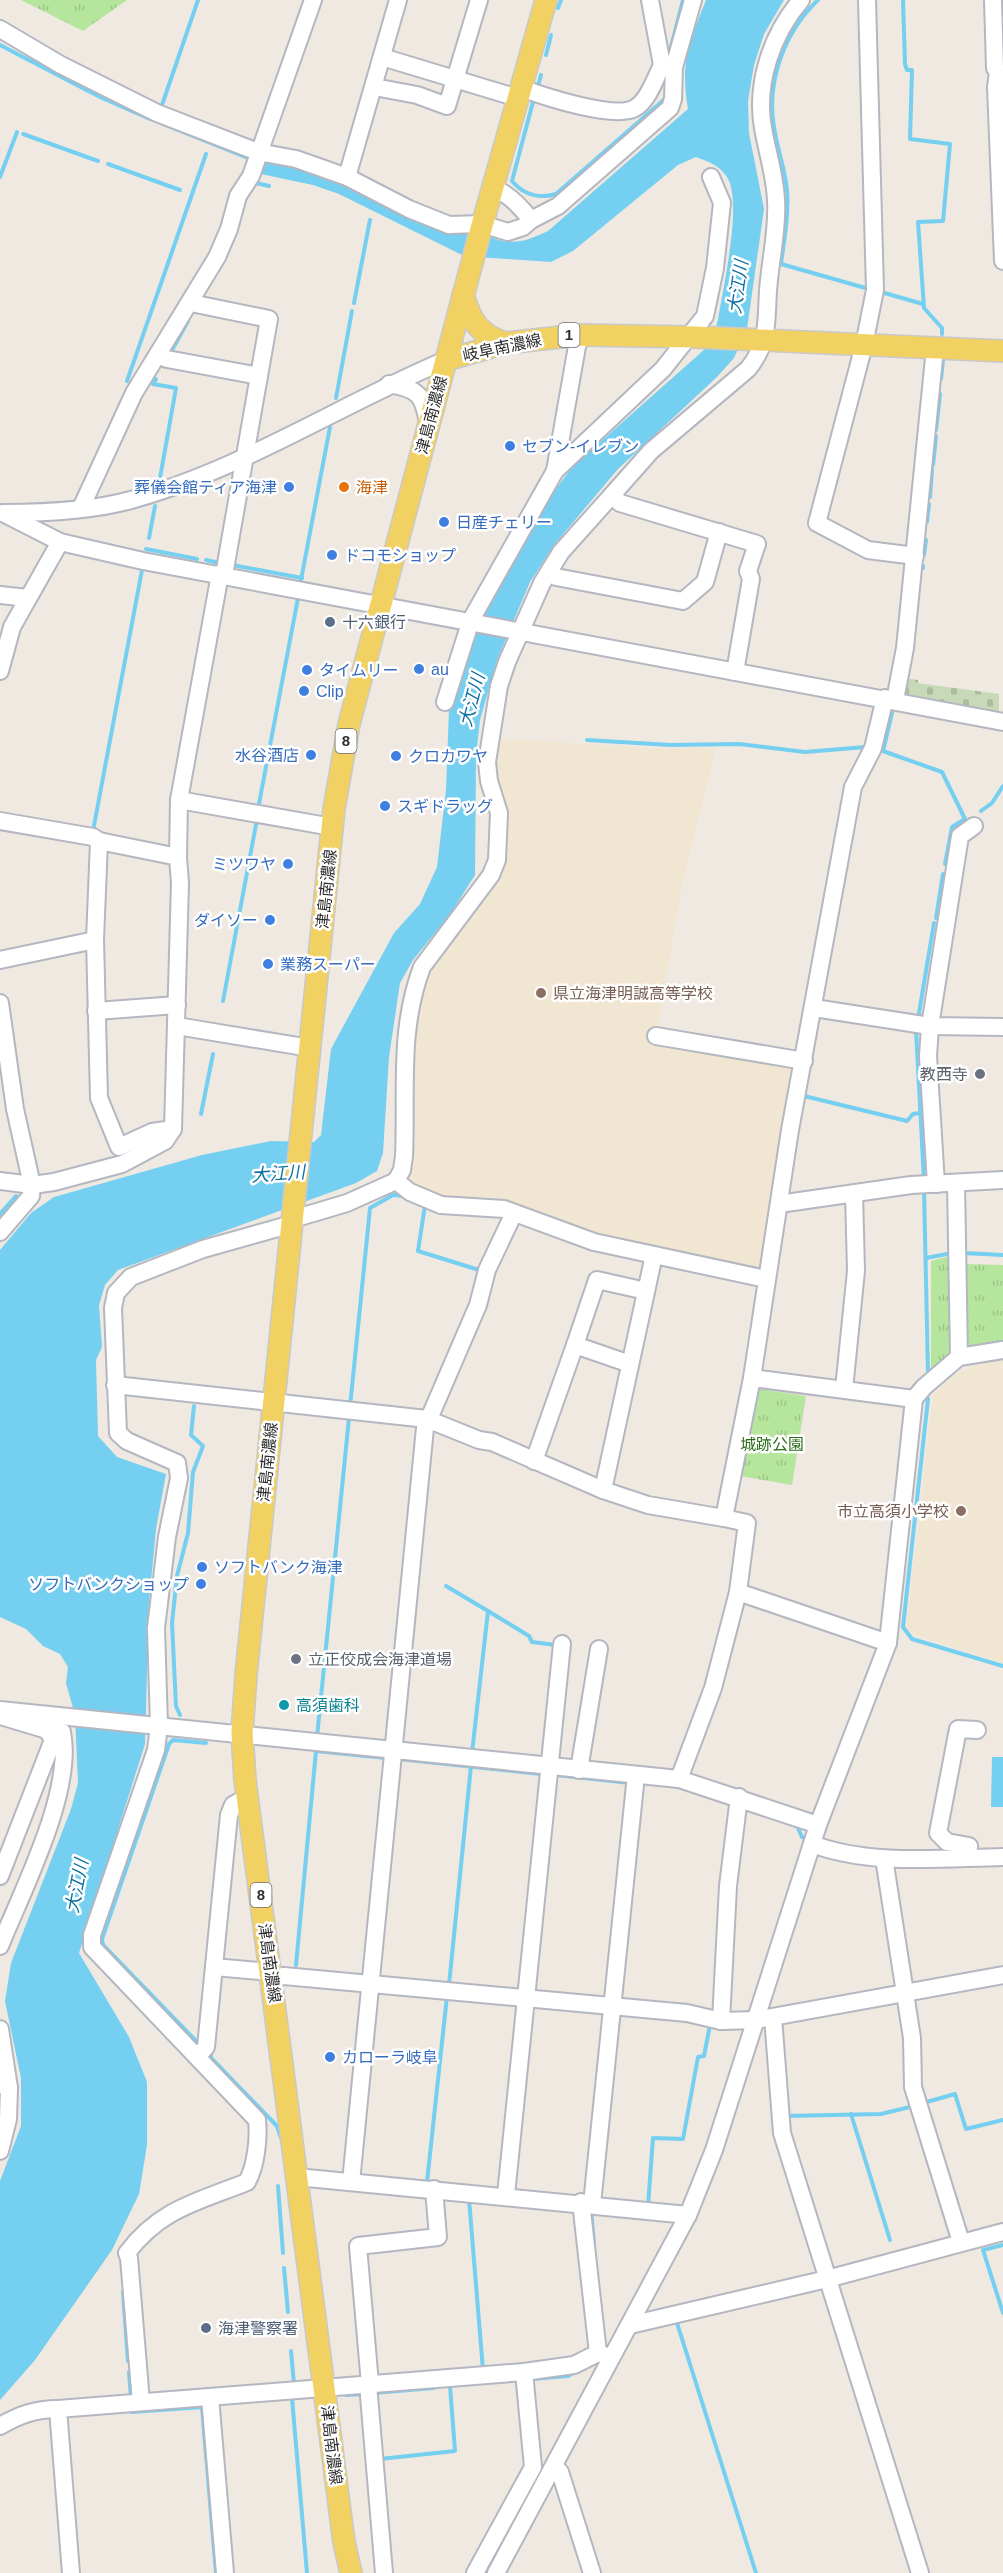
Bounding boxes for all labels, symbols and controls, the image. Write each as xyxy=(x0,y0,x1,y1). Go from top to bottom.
water label: 大江川 xyxy=(724,257,752,315)
road number: 1 xyxy=(558,323,580,347)
street label: 岐阜南濃線 xyxy=(461,331,543,364)
street label: 津島南濃線 xyxy=(413,374,450,456)
place label: セブン-イレブン xyxy=(522,438,639,455)
marker: セブン-イレブン xyxy=(503,439,517,453)
place label: 葬儀会館ティア海津 xyxy=(134,479,277,496)
place label: 海津 xyxy=(356,479,388,496)
marker: 葬儀会館ティア海津 xyxy=(282,480,296,494)
marker: 海津 xyxy=(337,480,351,494)
place label: 日産チェリー xyxy=(456,514,552,531)
marker: 日産チェリー xyxy=(437,515,451,529)
place label: ドコモショップ xyxy=(344,547,456,564)
marker: ドコモショップ xyxy=(325,548,339,562)
place label: 十六銀行 xyxy=(342,614,406,631)
marker: 十六銀行 xyxy=(323,615,337,629)
place label: au xyxy=(431,661,449,678)
place label: タイムリー xyxy=(319,662,399,679)
marker: au xyxy=(412,662,426,676)
marker: タイムリー xyxy=(300,663,314,677)
water label: 大江川 xyxy=(455,669,489,729)
place label: Clip xyxy=(316,683,344,700)
marker: Clip xyxy=(297,684,311,698)
road number: 8 xyxy=(336,729,356,753)
place label: 水谷酒店 xyxy=(235,747,299,764)
marker: 水谷酒店 xyxy=(304,748,318,762)
place label: クロカワヤ xyxy=(408,748,488,765)
marker: クロカワヤ xyxy=(389,749,403,763)
place label: スギドラッグ xyxy=(397,798,493,815)
marker: スギドラッグ xyxy=(378,799,392,813)
street label: 津島南濃線 xyxy=(314,848,339,930)
place label: ミツワヤ xyxy=(212,856,276,873)
marker: ミツワヤ xyxy=(281,857,295,871)
place label: ダイソー xyxy=(194,912,258,929)
marker: ダイソー xyxy=(263,913,277,927)
place label: 業務スーパー xyxy=(280,956,376,973)
marker: 業務スーパー xyxy=(261,957,275,971)
place label: 県立海津明誠高等学校 xyxy=(553,985,713,1002)
marker: 県立海津明誠高等学校 xyxy=(534,986,548,1000)
place label: 教西寺 xyxy=(920,1066,968,1083)
marker: 教西寺 xyxy=(973,1067,987,1081)
water label: 大江川 xyxy=(250,1162,308,1186)
street label: 津島南濃線 xyxy=(255,1421,280,1503)
park label: 城跡公園 xyxy=(740,1436,804,1453)
place label: 市立高須小学校 xyxy=(837,1503,949,1520)
marker: 市立高須小学校 xyxy=(954,1504,968,1518)
place label: ソフトバンク海津 xyxy=(214,1559,343,1576)
marker: ソフトバンク海津 xyxy=(195,1560,209,1574)
place label: ソフトバンクショップ xyxy=(28,1576,189,1593)
marker: ソフトバンクショップ xyxy=(194,1577,208,1591)
place label: 立正佼成会海津道場 xyxy=(308,1651,452,1668)
marker: 立正佼成会海津道場 xyxy=(289,1652,303,1666)
place label: 高須歯科 xyxy=(296,1697,360,1714)
marker: 高須歯科 xyxy=(277,1698,291,1712)
water label: 大江川 xyxy=(62,1856,92,1914)
road number: 8 xyxy=(250,1883,272,1907)
street label: 津島南濃線 xyxy=(256,1922,283,2004)
place label: カローラ岐阜 xyxy=(342,2049,438,2066)
marker: カローラ岐阜 xyxy=(323,2050,337,2064)
place label: 海津警察署 xyxy=(218,2320,298,2337)
marker: 海津警察署 xyxy=(199,2321,213,2335)
street label: 津島南濃線 xyxy=(318,2404,345,2486)

